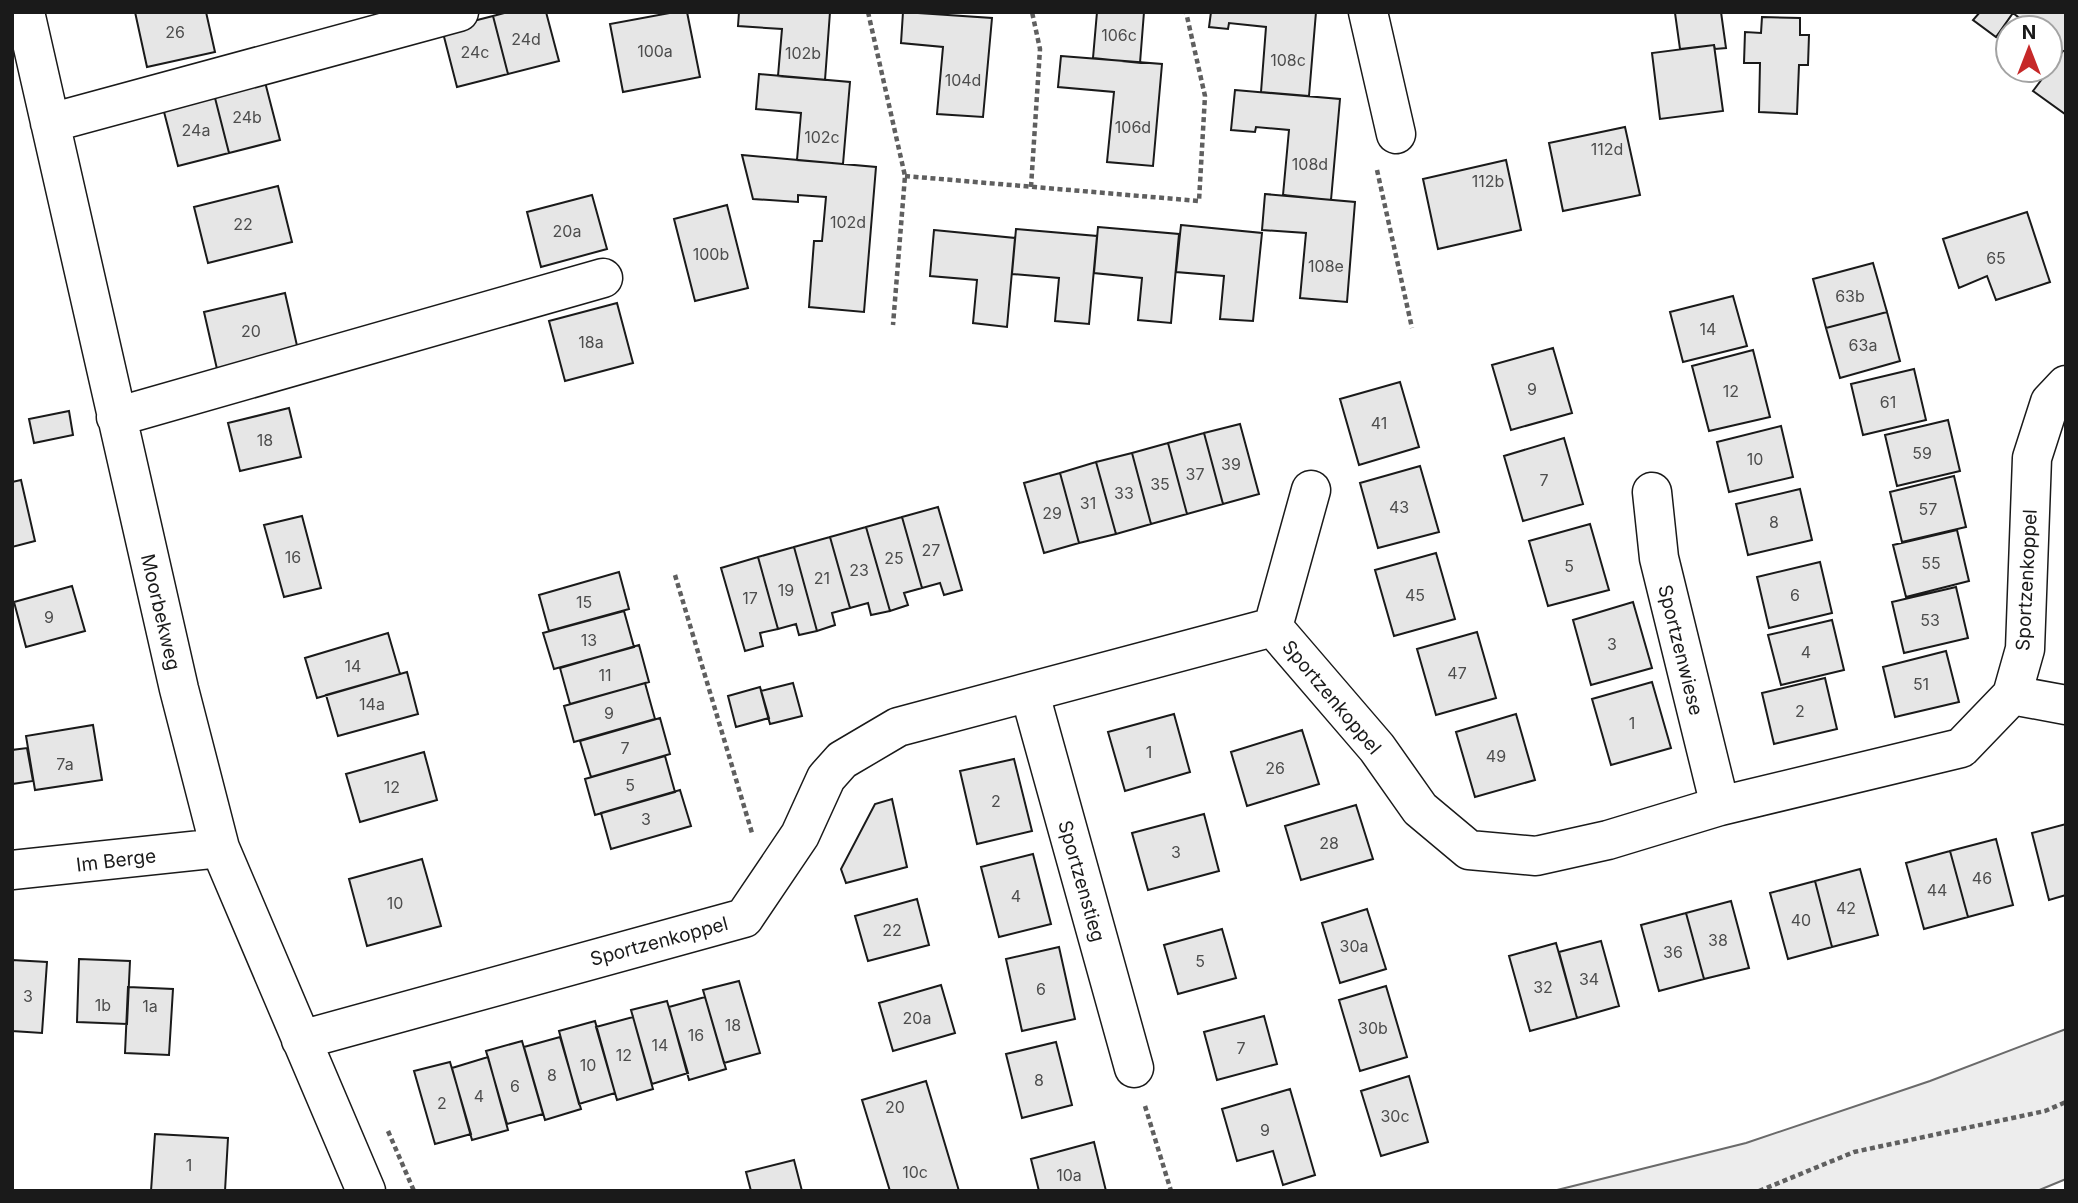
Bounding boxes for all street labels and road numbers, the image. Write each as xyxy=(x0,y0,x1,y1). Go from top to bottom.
street label: Sportzenkoppel xyxy=(2011,509,2042,651)
street label: Moorbekweg xyxy=(136,552,185,672)
street label: Sportzenwiese xyxy=(1653,582,1708,718)
street label: Sportzenkoppel xyxy=(1277,636,1386,759)
street label: Sportzenstieg xyxy=(1053,818,1110,944)
street label: Im Berge xyxy=(75,844,157,877)
street label: Sportzenkoppel xyxy=(588,912,731,971)

